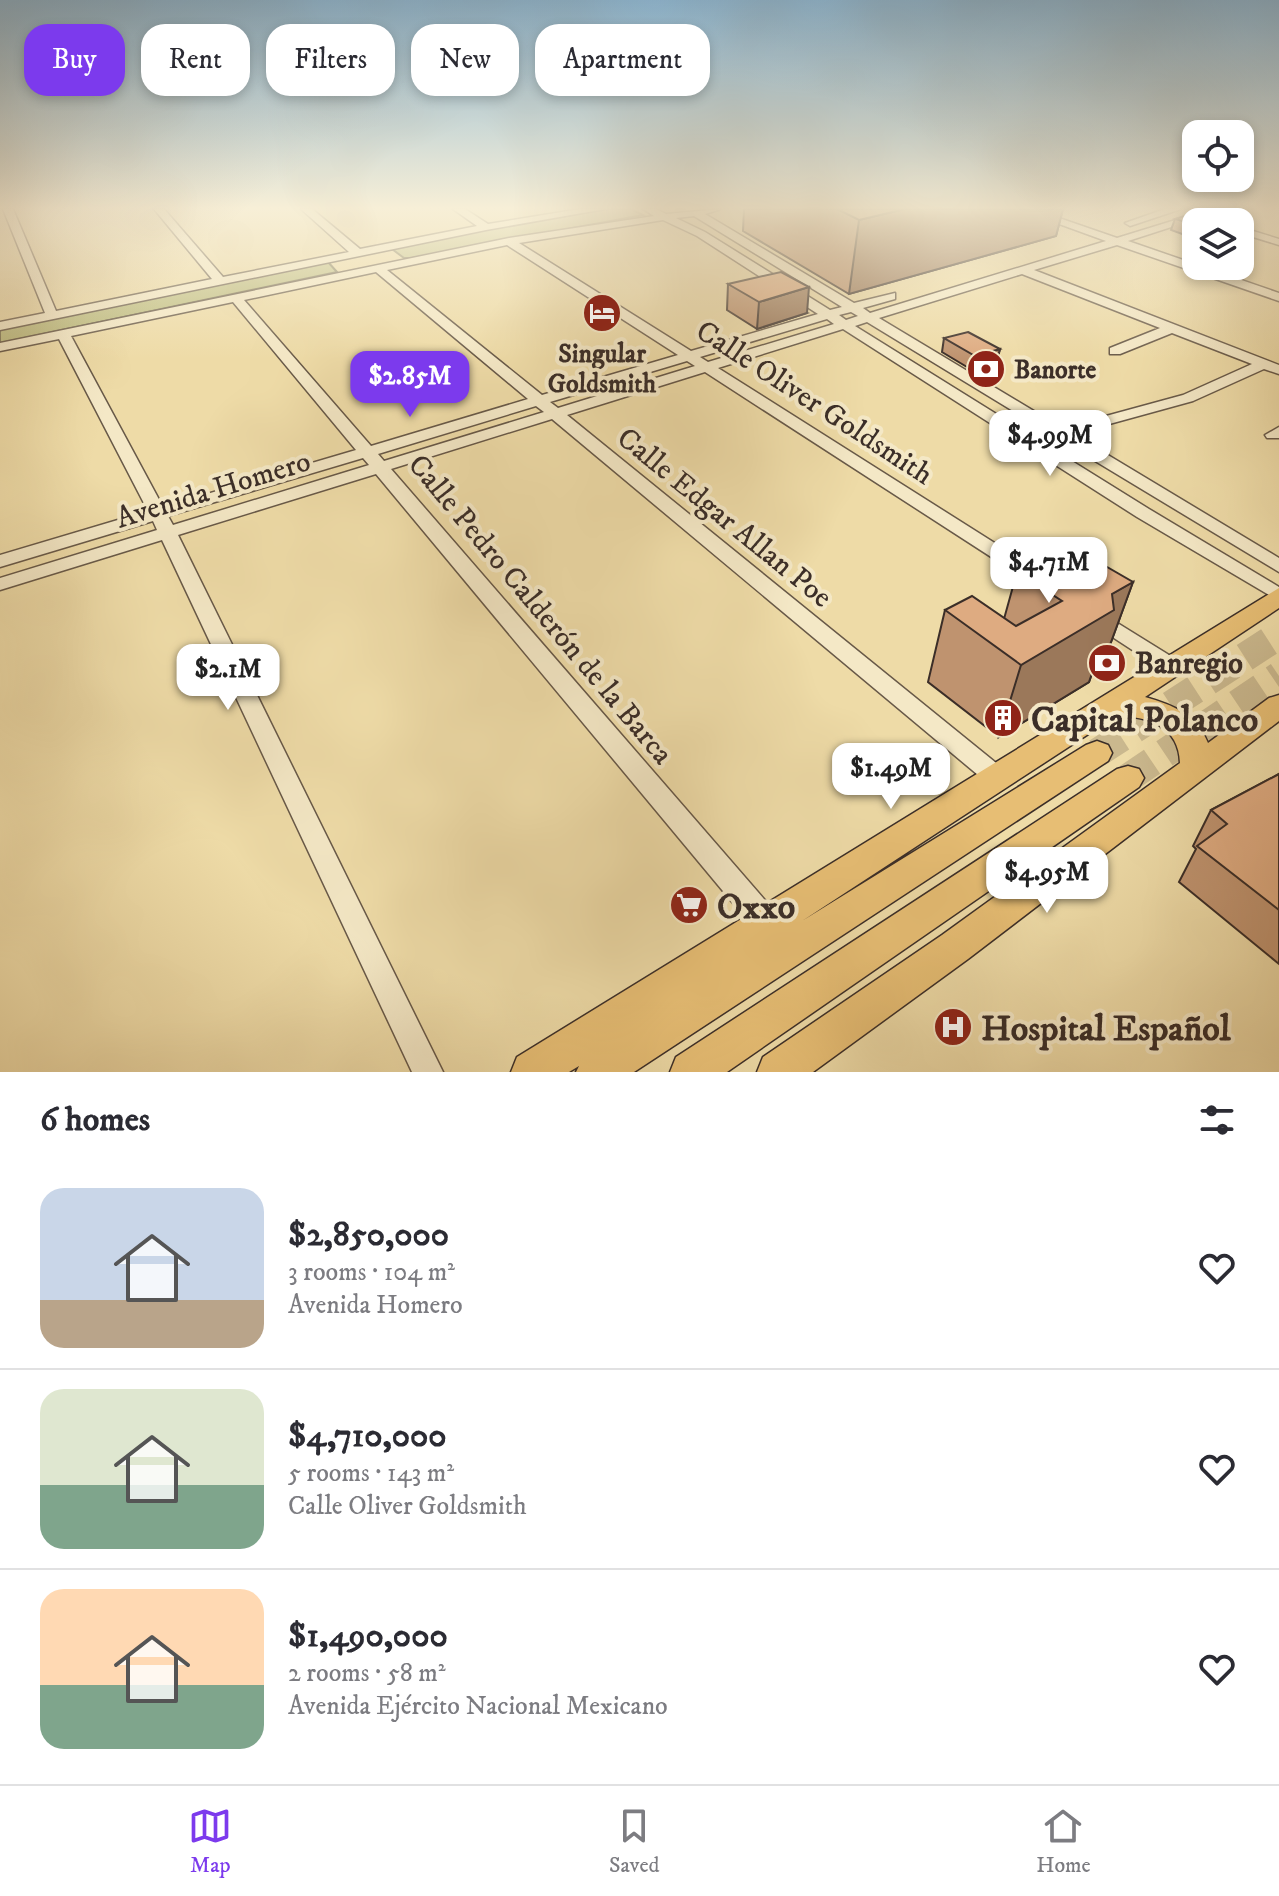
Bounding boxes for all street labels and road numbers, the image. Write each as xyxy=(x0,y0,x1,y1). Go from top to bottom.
street label: Calle Oliver Goldsmith xyxy=(689,313,940,494)
street label: Calle Edgar Allan Poe xyxy=(609,420,839,616)
street label: Avenida Homero xyxy=(112,443,315,538)
street label: Calle Pedro Calderón de la Barca xyxy=(399,447,681,773)

